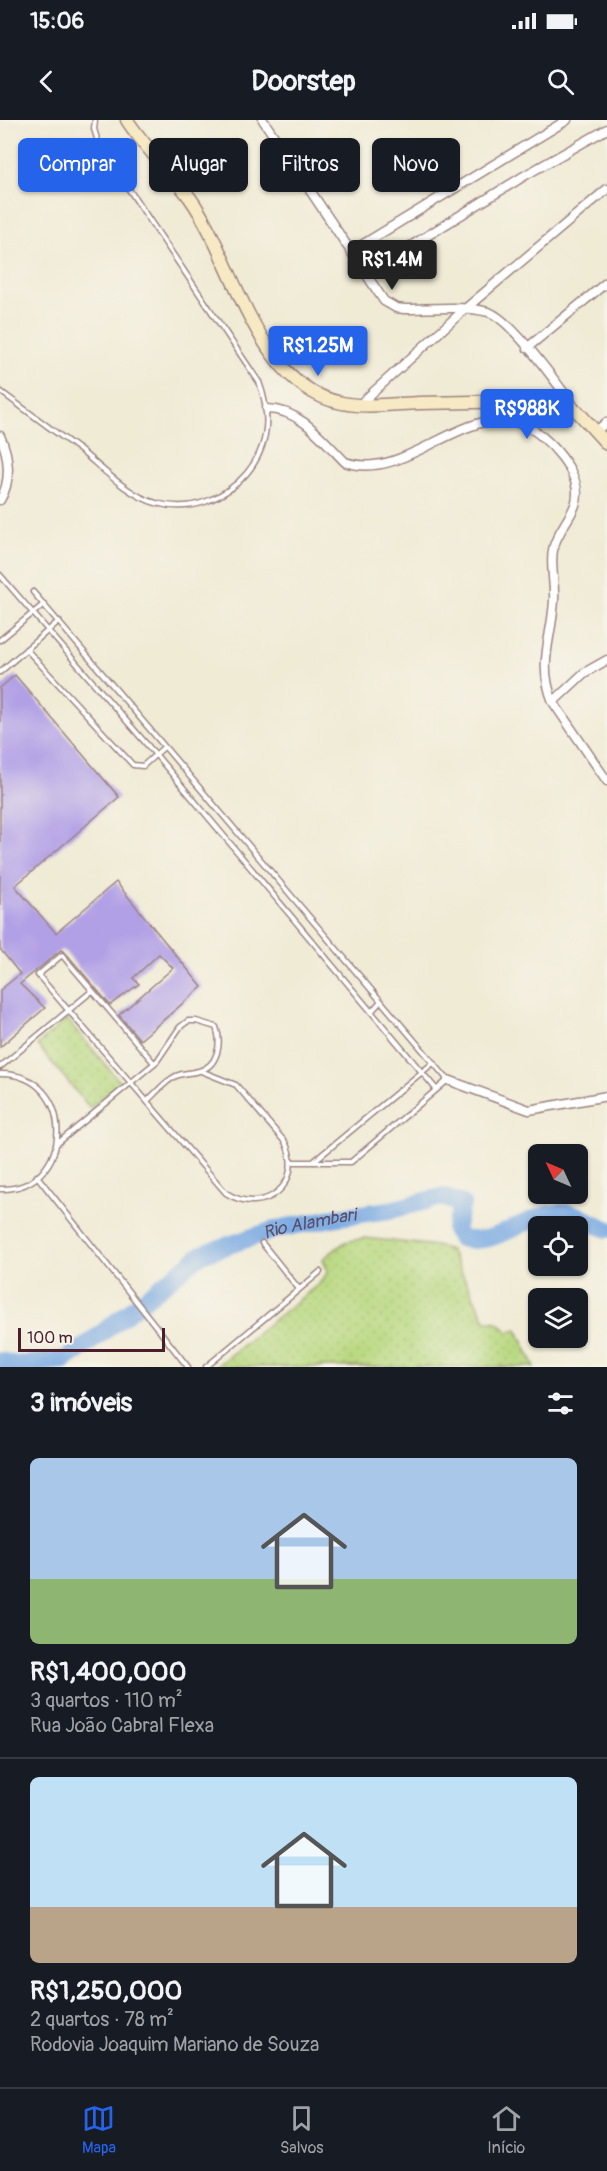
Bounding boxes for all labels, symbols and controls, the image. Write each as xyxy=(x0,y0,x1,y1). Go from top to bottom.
text: 15:06 xyxy=(30,7,84,35)
icon: back xyxy=(30,65,63,98)
text: Doorstep xyxy=(251,65,356,98)
icon: search xyxy=(544,65,577,98)
chip: Comprar xyxy=(18,138,137,192)
chip: Alugar xyxy=(149,138,248,192)
chip: Filtros xyxy=(260,138,360,192)
chip: Novo xyxy=(372,138,460,192)
pin: R$1.4M xyxy=(343,240,441,291)
text: R$1.4M xyxy=(362,247,422,272)
pin: R$1.25M xyxy=(263,326,373,377)
text: R$1.25M xyxy=(282,333,354,358)
pin: R$988K xyxy=(478,389,576,440)
text: R$988K xyxy=(495,396,559,421)
north arrow xyxy=(528,1144,588,1204)
map controls xyxy=(528,1144,588,1348)
water label: Rio Alambari xyxy=(260,1203,360,1244)
button: locate xyxy=(528,1216,588,1276)
button: layers xyxy=(528,1288,588,1348)
scale bar xyxy=(18,1325,165,1352)
text: 100 m xyxy=(27,1328,73,1348)
text: 3 imóveis xyxy=(30,1387,132,1419)
icon: filters xyxy=(544,1387,577,1420)
icon: home xyxy=(250,1497,358,1605)
text: R$1,400,000 xyxy=(30,1656,186,1688)
text: 3 quartos · 110 m² xyxy=(30,1688,182,1713)
text: Rua João Cabral Flexa xyxy=(30,1713,214,1738)
icon: home xyxy=(250,1816,358,1924)
text: R$1,250,000 xyxy=(30,1975,182,2007)
text: 2 quartos · 78 m² xyxy=(30,2007,174,2032)
text: Rodovia Joaquim Mariano de Souza xyxy=(30,2032,319,2057)
tab: Mapa xyxy=(82,2102,116,2158)
tab: Salvos xyxy=(280,2102,323,2158)
tab: Início xyxy=(487,2102,525,2158)

